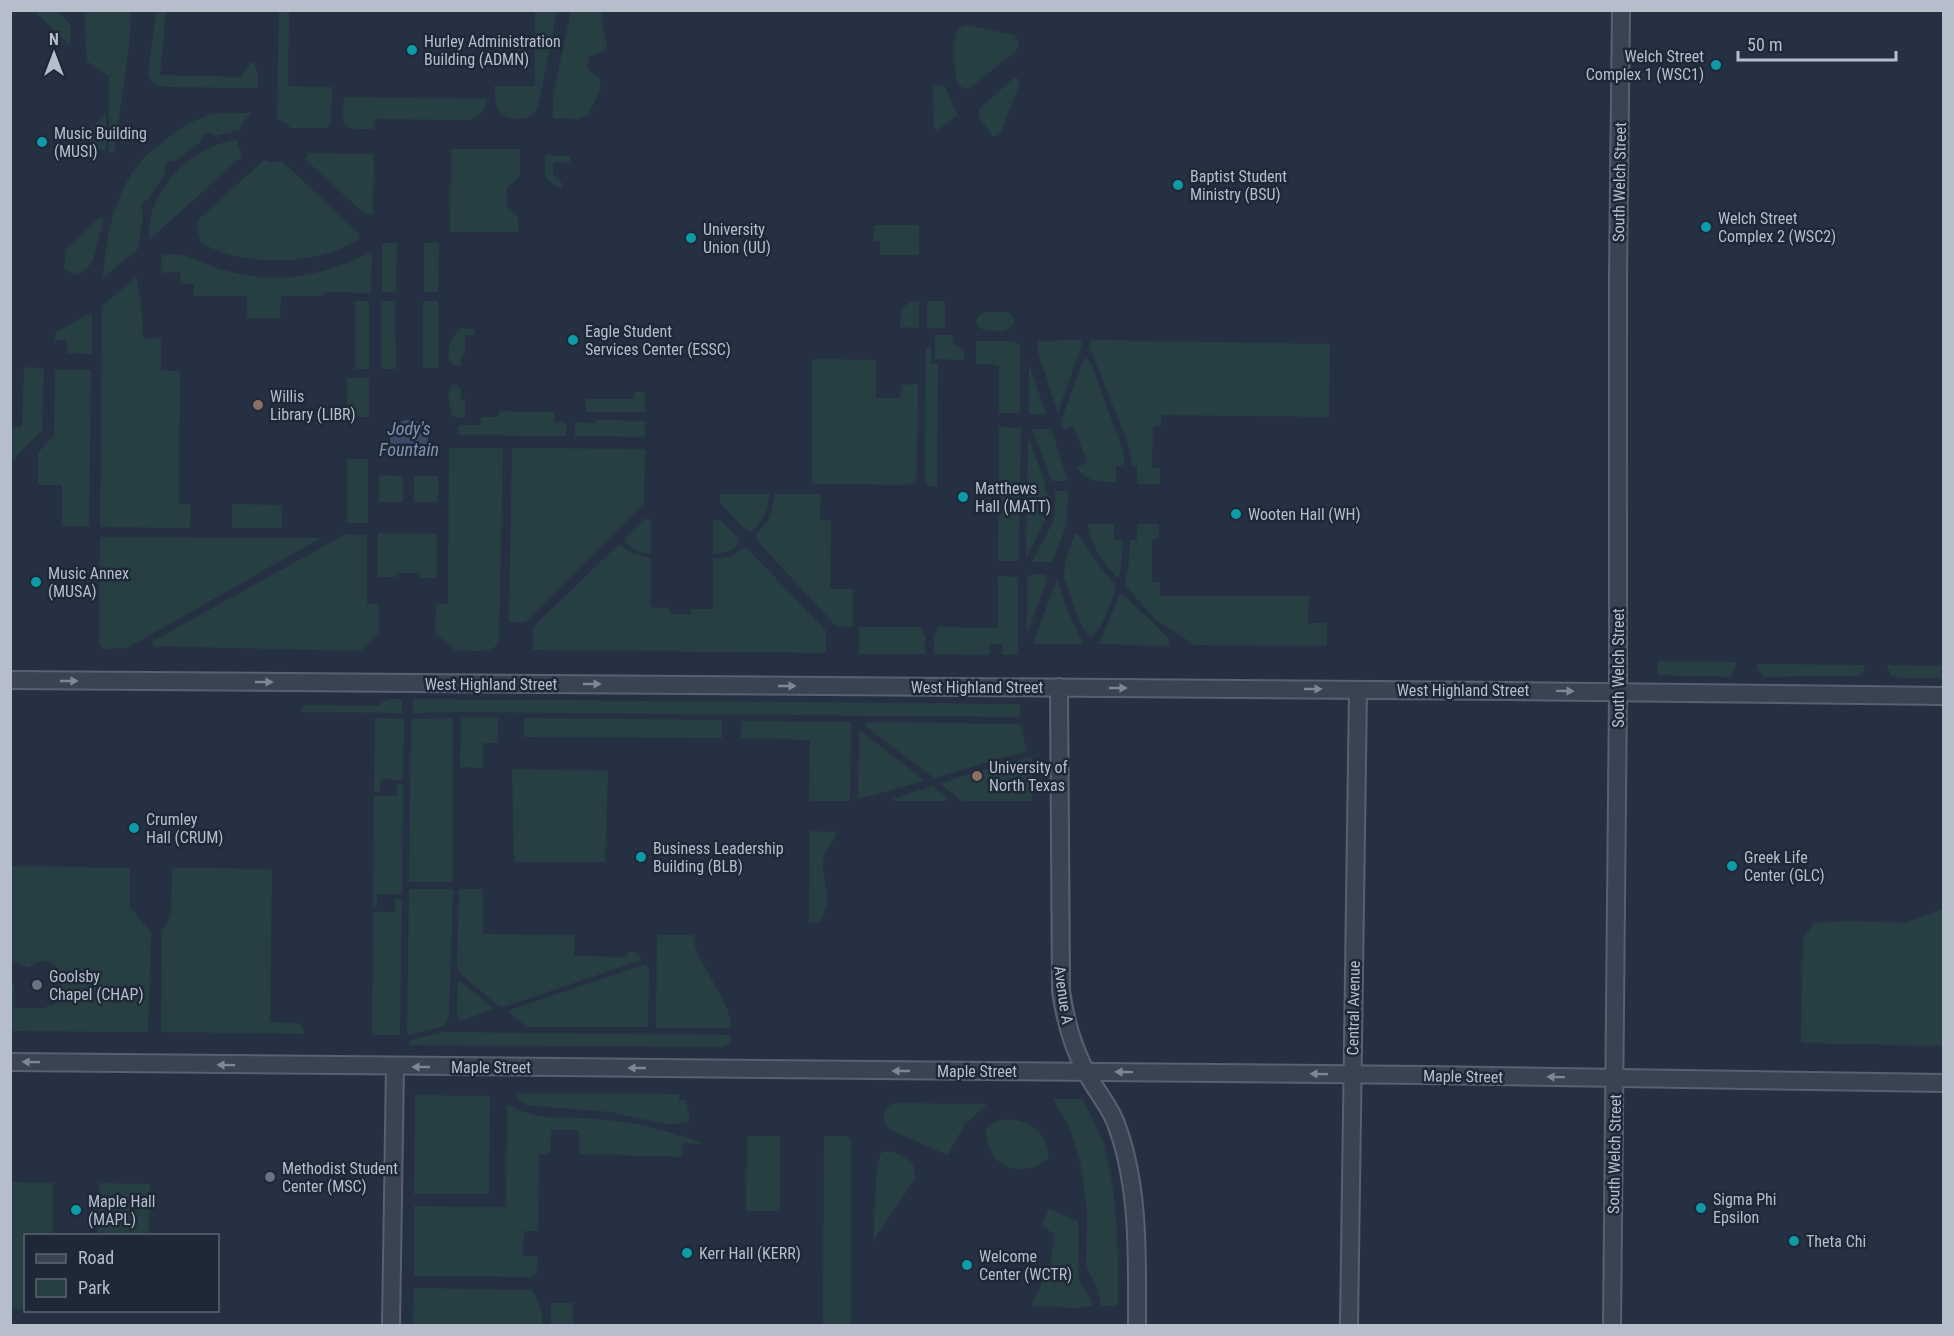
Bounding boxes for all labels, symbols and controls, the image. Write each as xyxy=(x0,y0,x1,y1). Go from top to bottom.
north arrow xyxy=(24,24,84,84)
scale bar xyxy=(1738,24,1896,62)
text: N xyxy=(49,30,59,49)
place label: Hurley Administration Building (ADMN) xyxy=(424,32,561,69)
text: 50 m xyxy=(1747,34,1782,55)
marker: Hurley Administration Building (ADMN) xyxy=(405,43,419,57)
place label: Welch Street Complex 1 (WSC1) xyxy=(1586,47,1704,84)
marker: Welch Street Complex 1 (WSC1) xyxy=(1709,58,1723,72)
street label: South Welch Street xyxy=(1609,122,1630,242)
place label: Music Building (MUSI) xyxy=(54,124,147,161)
marker: Music Building (MUSI) xyxy=(35,135,49,149)
place label: Baptist Student Ministry (BSU) xyxy=(1190,167,1287,204)
marker: Baptist Student Ministry (BSU) xyxy=(1171,178,1185,192)
place label: Welch Street Complex 2 (WSC2) xyxy=(1718,209,1836,246)
place label: University Union (UU) xyxy=(703,220,771,257)
marker: Welch Street Complex 2 (WSC2) xyxy=(1699,220,1713,234)
marker: University Union (UU) xyxy=(684,231,698,245)
place label: Eagle Student Services Center (ESSC) xyxy=(585,322,731,359)
marker: Eagle Student Services Center (ESSC) xyxy=(566,333,580,347)
place label: Willis Library (LIBR) xyxy=(270,387,356,424)
marker: Willis Library (LIBR) xyxy=(251,398,265,412)
water label: Jody's Fountain xyxy=(379,418,439,460)
place label: Matthews Hall (MATT) xyxy=(975,479,1051,516)
marker: Matthews Hall (MATT) xyxy=(956,490,970,504)
place label: Wooten Hall (WH) xyxy=(1248,505,1361,524)
marker: Wooten Hall (WH) xyxy=(1229,507,1243,521)
place label: Music Annex (MUSA) xyxy=(48,564,129,601)
marker: Music Annex (MUSA) xyxy=(29,575,43,589)
street label: South Welch Street xyxy=(1609,608,1628,728)
street label: West Highland Street xyxy=(425,675,558,694)
one-way arrow xyxy=(59,676,78,686)
one-way arrow xyxy=(254,677,273,687)
street label: West Highland Street xyxy=(911,678,1044,697)
one-way arrow xyxy=(583,679,602,689)
one-way arrow xyxy=(778,681,797,691)
street label: West Highland Street xyxy=(1397,681,1530,700)
one-way arrow xyxy=(1108,683,1127,693)
one-way arrow xyxy=(1304,684,1323,694)
one-way arrow xyxy=(1555,686,1574,696)
place label: University of North Texas xyxy=(989,758,1068,795)
marker: University of North Texas xyxy=(970,769,984,783)
place label: Crumley Hall (CRUM) xyxy=(146,810,223,847)
marker: Crumley Hall (CRUM) xyxy=(127,821,141,835)
place label: Business Leadership Building (BLB) xyxy=(653,839,784,876)
place label: Greek Life Center (GLC) xyxy=(1744,848,1825,885)
marker: Business Leadership Building (BLB) xyxy=(634,850,648,864)
marker: Greek Life Center (GLC) xyxy=(1725,859,1739,873)
street label: Central Avenue xyxy=(1343,961,1364,1056)
street label: Avenue A xyxy=(1050,965,1077,1026)
place label: Goolsby Chapel (CHAP) xyxy=(49,967,144,1004)
marker: Goolsby Chapel (CHAP) xyxy=(30,978,44,992)
one-way arrow xyxy=(21,1057,40,1067)
street label: Maple Street xyxy=(451,1058,531,1077)
one-way arrow xyxy=(216,1060,235,1069)
one-way arrow xyxy=(411,1062,430,1071)
street label: Maple Street xyxy=(937,1062,1017,1081)
one-way arrow xyxy=(627,1063,646,1073)
one-way arrow xyxy=(891,1066,910,1076)
street label: Maple Street xyxy=(1423,1066,1503,1087)
one-way arrow xyxy=(1114,1067,1133,1077)
one-way arrow xyxy=(1309,1069,1328,1079)
one-way arrow xyxy=(1546,1072,1565,1082)
street label: South Welch Street xyxy=(1604,1094,1625,1214)
place label: Methodist Student Center (MSC) xyxy=(282,1159,398,1196)
marker: Methodist Student Center (MSC) xyxy=(263,1170,277,1184)
place label: Sigma Phi Epsilon xyxy=(1713,1190,1777,1227)
place label: Maple Hall (MAPL) xyxy=(88,1192,155,1229)
marker: Sigma Phi Epsilon xyxy=(1694,1201,1708,1215)
marker: Maple Hall (MAPL) xyxy=(69,1203,83,1217)
place label: Theta Chi xyxy=(1806,1232,1866,1251)
legend xyxy=(24,1234,219,1312)
marker: Theta Chi xyxy=(1787,1234,1801,1248)
place label: Kerr Hall (KERR) xyxy=(699,1244,801,1263)
marker: Kerr Hall (KERR) xyxy=(680,1246,694,1260)
text: Road xyxy=(78,1247,114,1268)
place label: Welcome Center (WCTR) xyxy=(979,1247,1072,1284)
marker: Welcome Center (WCTR) xyxy=(960,1258,974,1272)
text: Park xyxy=(78,1277,110,1298)

